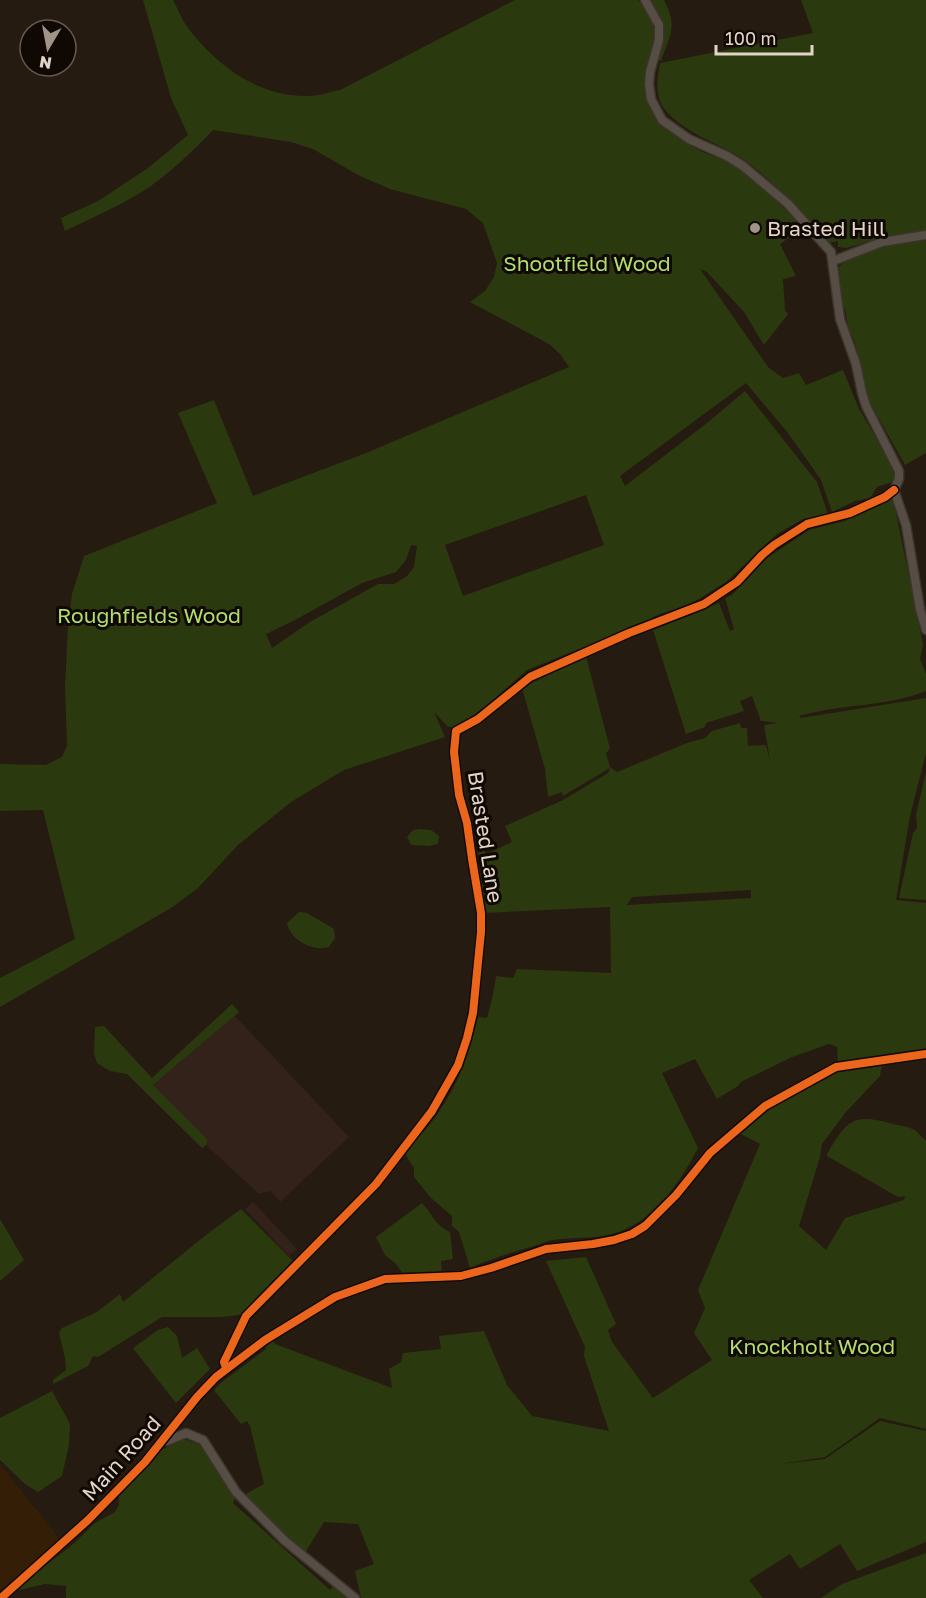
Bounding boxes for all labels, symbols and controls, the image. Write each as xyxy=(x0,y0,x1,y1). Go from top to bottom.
north arrow xyxy=(18,18,78,78)
scale bar xyxy=(716,18,812,56)
text: 100 m xyxy=(725,27,776,49)
text: N xyxy=(38,52,53,74)
place label: Brasted Hill xyxy=(767,215,886,241)
marker: Brasted Hill xyxy=(748,221,762,235)
park label: Shootfield Wood xyxy=(503,250,671,276)
park label: Roughfields Wood xyxy=(57,602,241,628)
street label: Brasted Lane xyxy=(463,769,509,905)
park label: Knockholt Wood xyxy=(729,1333,895,1359)
street label: Main Road xyxy=(76,1410,166,1506)

